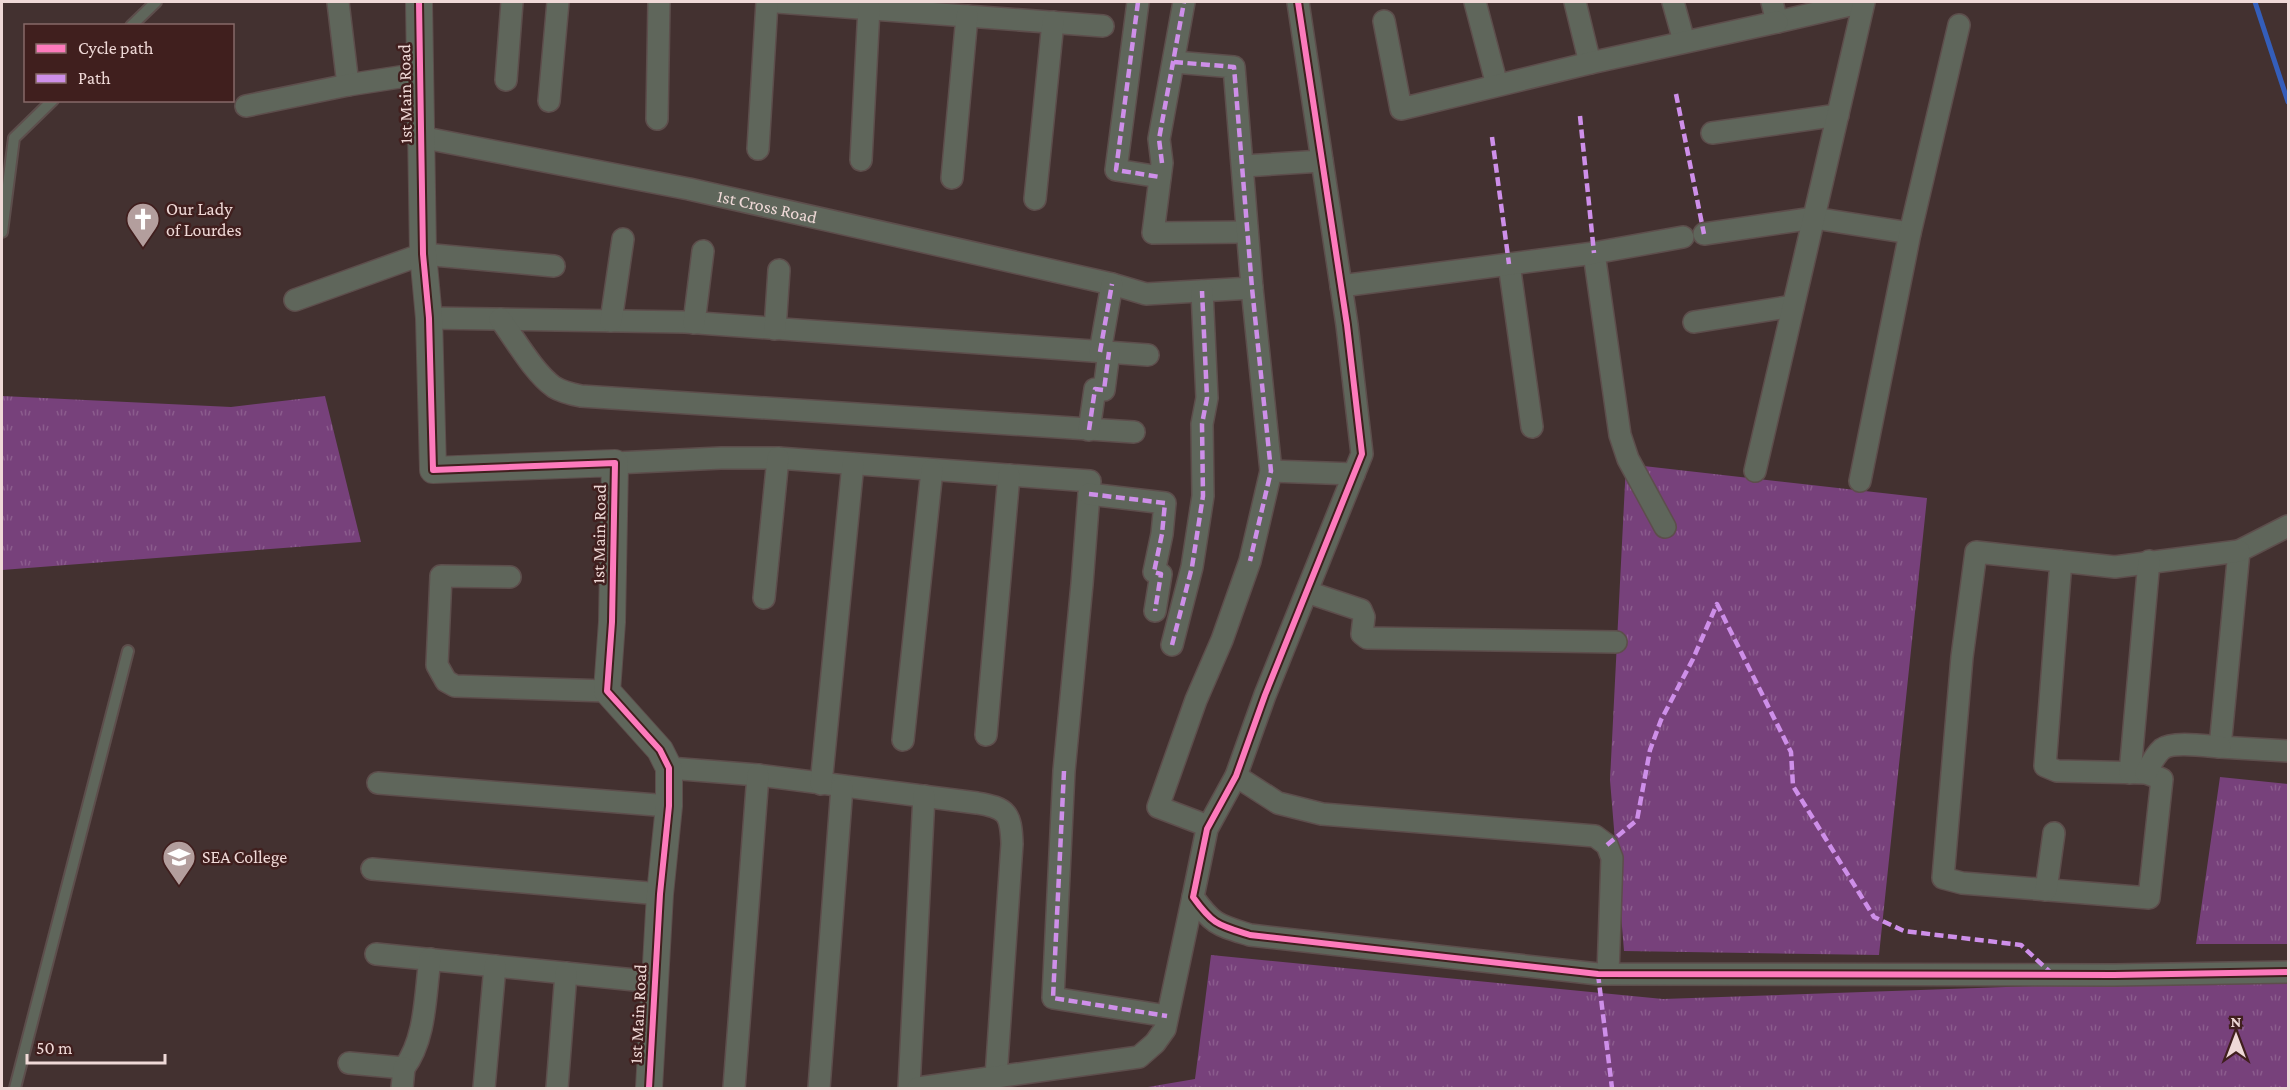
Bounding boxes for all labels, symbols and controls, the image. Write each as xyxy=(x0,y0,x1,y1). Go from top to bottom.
legend xyxy=(24,24,234,102)
text: Cycle path xyxy=(78,38,154,58)
street label: 1st Main Road xyxy=(394,43,416,144)
text: Path xyxy=(78,68,111,88)
street label: 1st Cross Road xyxy=(715,186,820,228)
place label: Our Lady of Lourdes xyxy=(166,199,242,240)
church icon: Our Lady of Lourdes xyxy=(125,201,161,248)
street label: 1st Main Road xyxy=(588,483,610,584)
school or university icon: SEA College xyxy=(161,839,197,886)
place label: SEA College xyxy=(202,847,287,867)
street label: 1st Main Road xyxy=(625,963,651,1064)
north arrow xyxy=(2206,1006,2266,1066)
text: N xyxy=(2231,1013,2242,1030)
scale bar xyxy=(27,1027,165,1065)
text: 50 m xyxy=(36,1038,73,1058)

